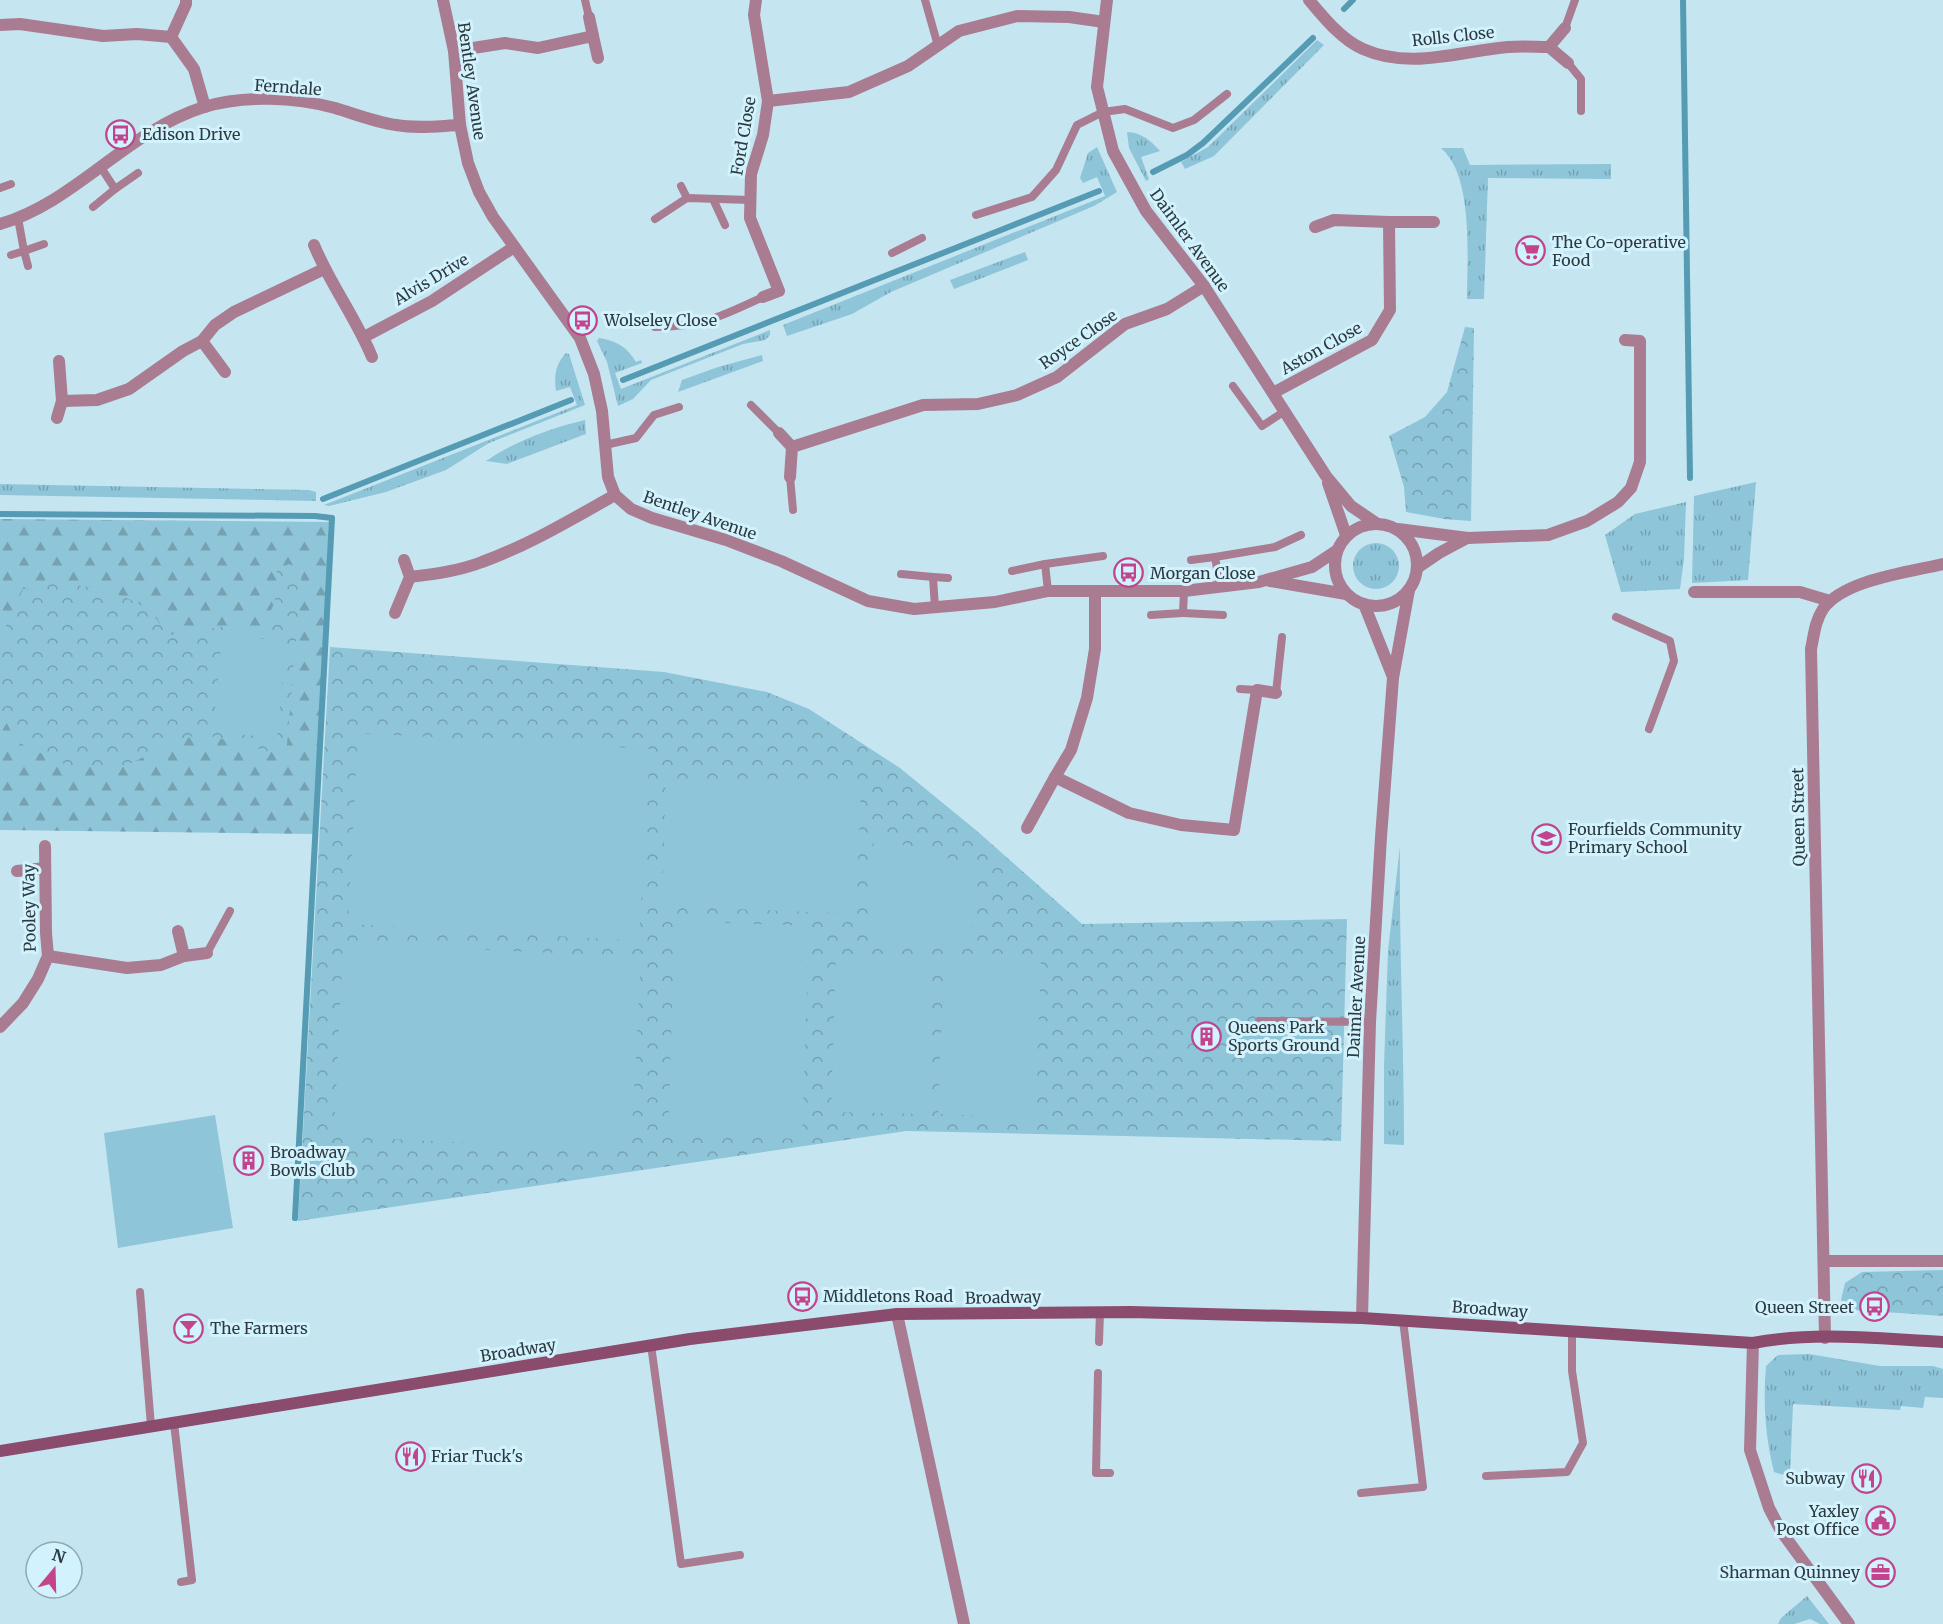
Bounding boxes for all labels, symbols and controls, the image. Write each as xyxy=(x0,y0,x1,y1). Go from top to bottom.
street label: Bentley Avenue xyxy=(454,21,490,141)
street label: Rolls Close xyxy=(1411,22,1495,50)
street label: Ferndale xyxy=(254,75,322,99)
street label: Ford Close xyxy=(726,95,760,177)
bus stop icon: Edison Drive xyxy=(105,118,137,150)
place label: Edison Drive xyxy=(142,124,240,144)
street label: Daimler Avenue xyxy=(1146,185,1234,295)
place label: The Co-operative Food xyxy=(1552,232,1686,270)
supermarket icon: The Co-operative Food xyxy=(1515,235,1547,267)
street label: Alvis Drive xyxy=(389,249,472,310)
bus stop icon: Wolseley Close xyxy=(567,304,599,336)
street label: Royce Close xyxy=(1035,305,1121,373)
place label: Wolseley Close xyxy=(603,310,717,330)
street label: Aston Close xyxy=(1276,317,1365,379)
street label: Bentley Avenue xyxy=(641,486,759,544)
bus stop icon: Morgan Close xyxy=(1113,557,1145,589)
place label: Morgan Close xyxy=(1150,563,1255,583)
street label: Queen Street xyxy=(1787,767,1809,867)
place label: Fourfields Community Primary School xyxy=(1568,819,1742,857)
school or university icon: Fourfields Community Primary School xyxy=(1531,822,1563,854)
street label: Pooley Way xyxy=(18,863,40,952)
street label: Daimler Avenue xyxy=(1343,935,1369,1059)
place label: Queens Park Sports Ground xyxy=(1228,1017,1340,1055)
building icon: Queens Park Sports Ground xyxy=(1191,1020,1223,1052)
place label: Broadway Bowls Club xyxy=(270,1142,355,1180)
building icon: Broadway Bowls Club xyxy=(233,1145,265,1177)
bus stop icon: Middletons Road xyxy=(786,1280,818,1312)
place label: Middletons Road xyxy=(823,1286,953,1306)
street label: Broadway xyxy=(965,1286,1042,1308)
bus stop icon: Queen Street xyxy=(1859,1291,1891,1323)
street label: Broadway xyxy=(1451,1296,1529,1322)
place label: Queen Street xyxy=(1755,1297,1855,1317)
bar icon: The Farmers xyxy=(173,1312,205,1344)
place label: The Farmers xyxy=(210,1318,308,1338)
street label: Broadway xyxy=(479,1334,558,1366)
restaurant icon: Friar Tuck's xyxy=(394,1440,426,1472)
place label: Friar Tuck's xyxy=(431,1446,523,1466)
restaurant icon: Subway xyxy=(1850,1462,1882,1494)
place label: Subway xyxy=(1785,1468,1846,1488)
place label: Yaxley Post Office xyxy=(1776,1501,1860,1539)
public building icon: Yaxley Post Office xyxy=(1864,1504,1896,1536)
north arrow xyxy=(24,1540,84,1600)
text: N xyxy=(50,1544,68,1567)
office icon: Sharman Quinney xyxy=(1865,1556,1897,1588)
place label: Sharman Quinney xyxy=(1720,1562,1861,1582)

